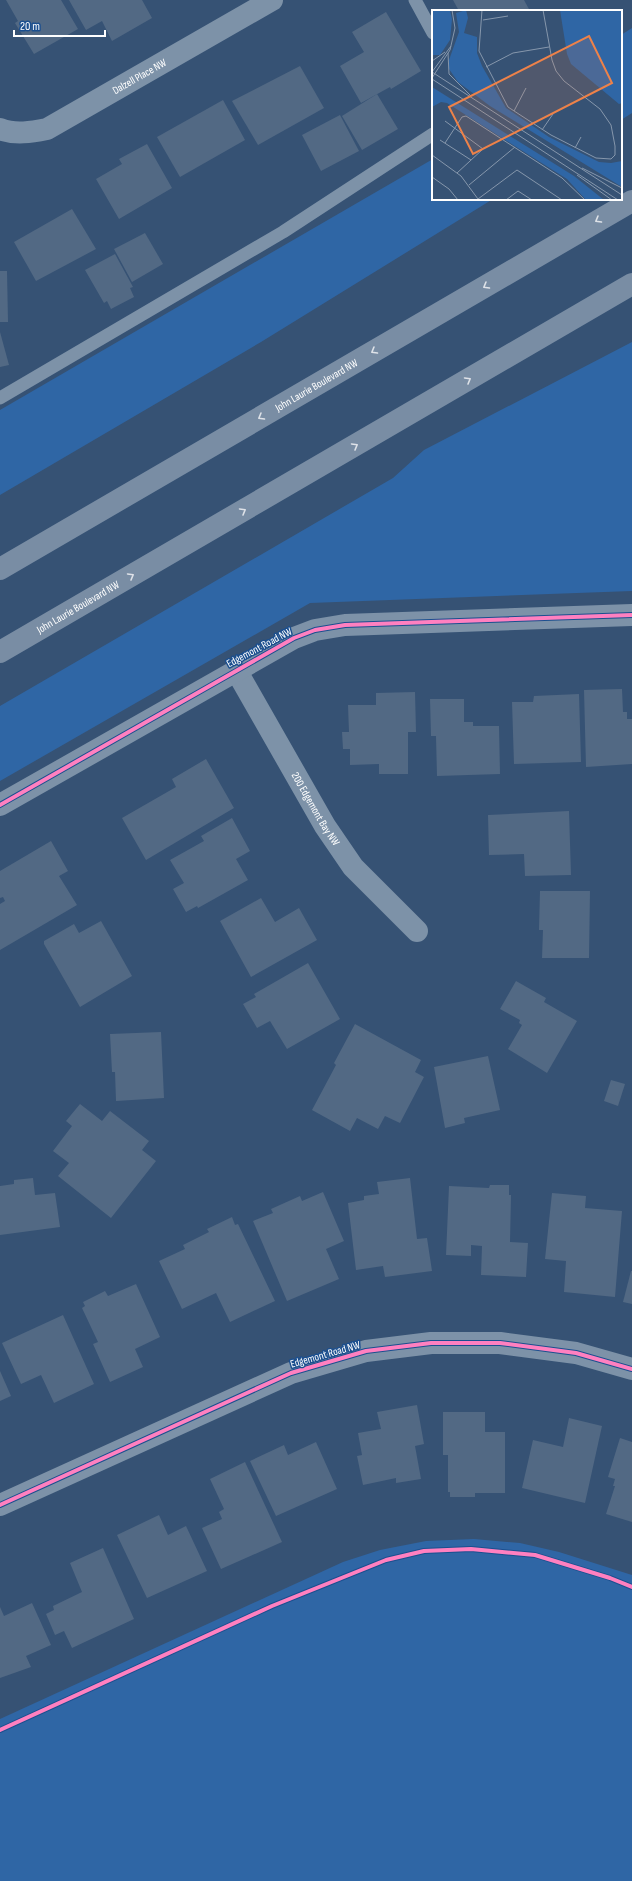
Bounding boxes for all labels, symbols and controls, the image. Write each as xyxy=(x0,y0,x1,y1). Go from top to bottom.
inset map xyxy=(432,10,622,200)
scale bar xyxy=(14,12,105,38)
text: 20 m xyxy=(20,19,40,34)
street label: Dalzell Place NW xyxy=(110,56,169,97)
one-way arrow xyxy=(595,216,602,223)
one-way arrow xyxy=(483,281,490,288)
one-way arrow xyxy=(371,347,378,354)
street label: John Laurie Boulevard NW xyxy=(272,356,360,415)
one-way arrow xyxy=(464,378,471,385)
one-way arrow xyxy=(258,412,265,419)
one-way arrow xyxy=(351,443,358,450)
one-way arrow xyxy=(239,508,246,515)
one-way arrow xyxy=(126,574,134,581)
street label: John Laurie Boulevard NW xyxy=(34,578,122,637)
street label: Edgemont Road NW xyxy=(224,625,294,670)
street label: 200 Edgemont Bay NW xyxy=(289,770,342,848)
street label: Edgemont Road NW xyxy=(289,1338,362,1371)

